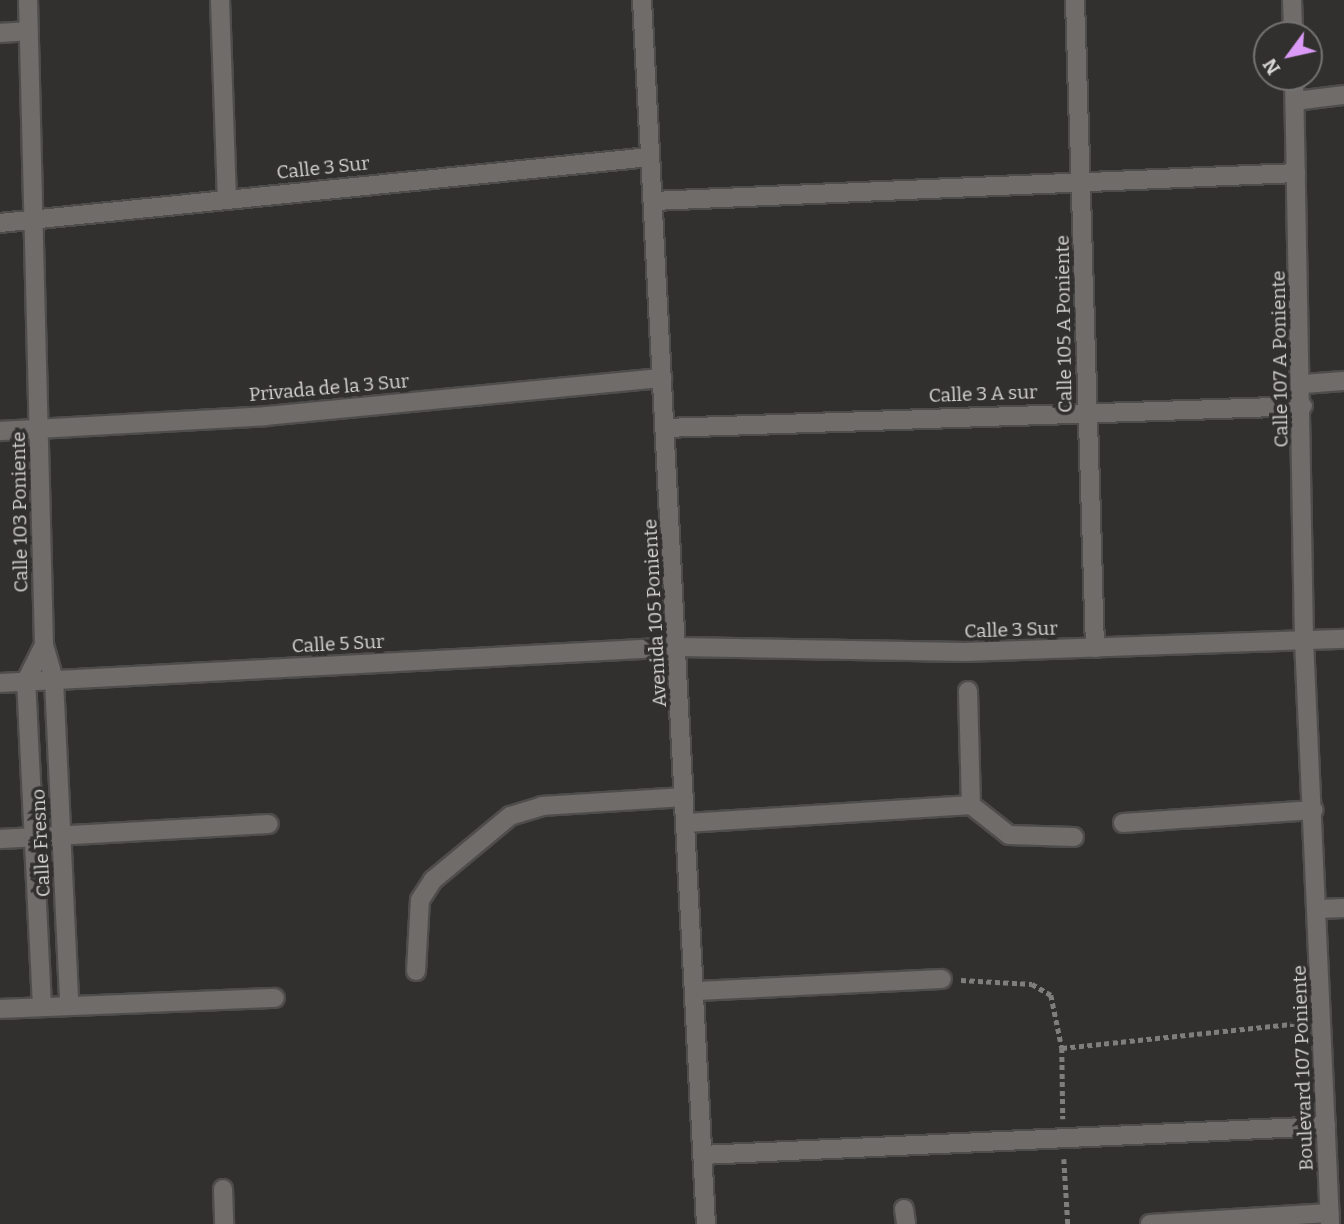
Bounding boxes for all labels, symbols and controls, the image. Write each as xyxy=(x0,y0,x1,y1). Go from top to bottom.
north arrow xyxy=(1253,21,1323,91)
text: N xyxy=(1258,54,1285,79)
street label: Calle 3 Sur xyxy=(275,152,371,184)
street label: Calle 105 A Poniente xyxy=(1051,235,1077,413)
street label: Calle 107 A Poniente xyxy=(1267,270,1293,448)
street label: Privada de la 3 Sur xyxy=(248,370,410,406)
street label: Calle 3 A sur xyxy=(928,381,1038,407)
street label: Calle 103 Poniente xyxy=(7,431,33,593)
street label: Avenida 105 Poniente xyxy=(639,518,671,708)
street label: Calle 3 Sur xyxy=(964,617,1058,643)
street label: Calle 5 Sur xyxy=(291,630,385,658)
street label: Calle Fresno xyxy=(27,788,55,898)
street label: Boulevard 107 Poniente xyxy=(1288,965,1318,1171)

